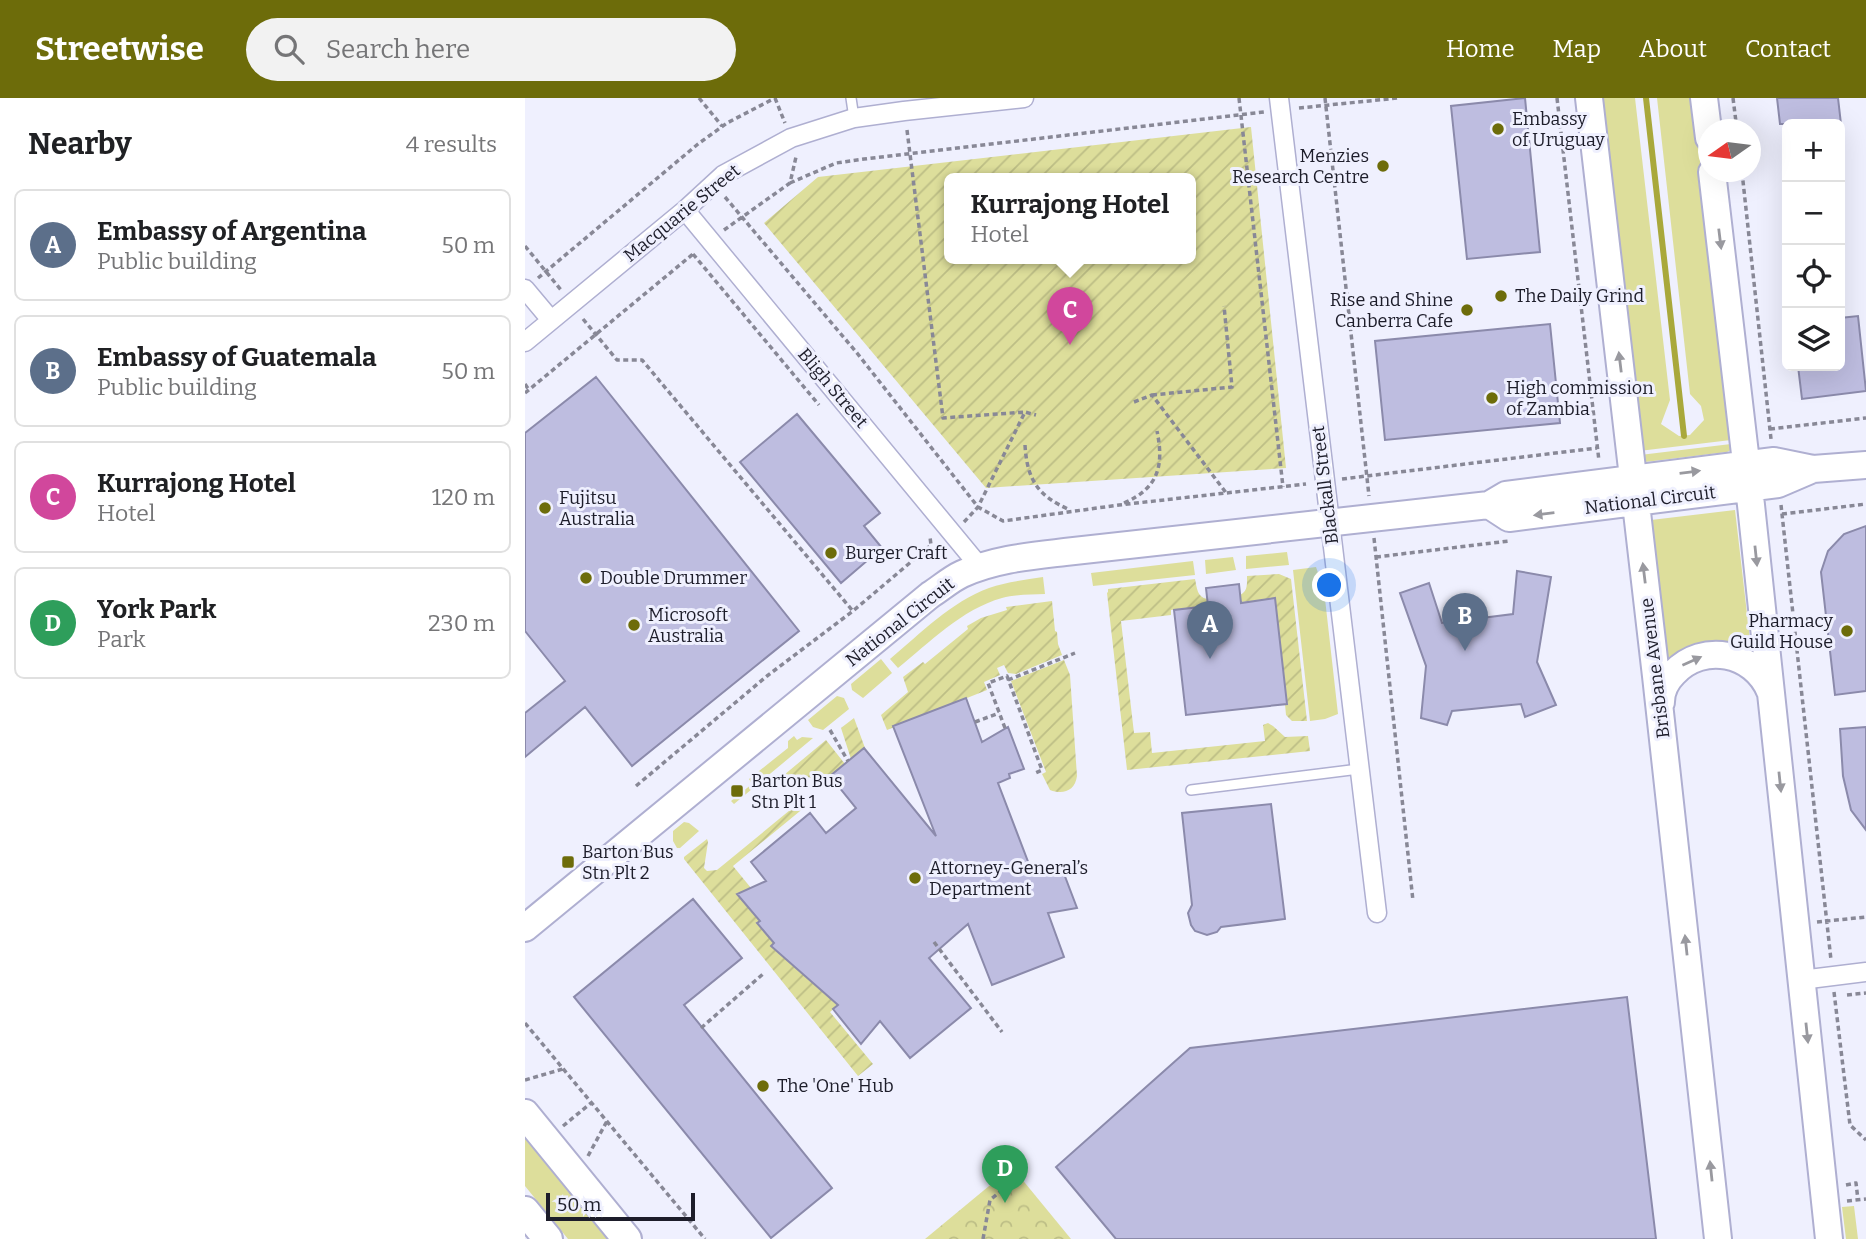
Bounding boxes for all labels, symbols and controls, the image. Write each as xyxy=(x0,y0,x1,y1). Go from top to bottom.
search box xyxy=(246,18,736,81)
text: Streetwise xyxy=(35,29,204,69)
icon: search xyxy=(270,30,308,68)
text: Search here xyxy=(326,34,470,65)
text: Home xyxy=(1446,35,1515,63)
text: Map xyxy=(1553,35,1601,63)
text: About xyxy=(1639,35,1707,63)
text: Contact xyxy=(1745,35,1831,63)
place label: Embassy of Uruguay xyxy=(1512,108,1605,151)
north arrow xyxy=(1698,119,1761,182)
map controls xyxy=(1782,119,1845,371)
button: + xyxy=(1782,119,1845,182)
marker: Embassy of Uruguay xyxy=(1490,121,1506,137)
text: Nearby xyxy=(28,126,132,162)
text: 4 results xyxy=(406,130,497,158)
place label: Menzies Research Centre xyxy=(1232,145,1369,188)
marker: Menzies Research Centre xyxy=(1375,158,1391,174)
street label: Macquarie Street xyxy=(619,159,745,267)
popup xyxy=(944,173,1196,264)
button: − xyxy=(1782,182,1845,245)
text: Kurrajong Hotel xyxy=(971,189,1169,220)
text: Embassy of Argentina xyxy=(97,216,367,247)
text: Hotel xyxy=(971,220,1029,248)
one-way arrow xyxy=(1715,228,1726,250)
text: A xyxy=(45,231,61,259)
text: 50 m xyxy=(441,231,495,259)
button: locate xyxy=(1782,245,1845,308)
text: Public building xyxy=(97,247,257,275)
place label: The Daily Grind xyxy=(1515,285,1644,307)
pin: C xyxy=(1047,287,1093,345)
marker: The Daily Grind xyxy=(1493,288,1509,304)
place label: Rise and Shine Canberra Cafe xyxy=(1330,289,1453,332)
marker: Rise and Shine Canberra Cafe xyxy=(1459,302,1475,318)
button: layers xyxy=(1782,308,1845,371)
text: Embassy of Guatemala xyxy=(97,342,377,373)
street label: Bligh Street xyxy=(793,344,873,433)
one-way arrow xyxy=(1614,351,1625,373)
text: B xyxy=(46,357,60,385)
text: 50 m xyxy=(441,357,495,385)
text: Public building xyxy=(97,373,257,401)
place label: High commission of Zambia xyxy=(1506,377,1654,420)
marker: High commission of Zambia xyxy=(1484,390,1500,406)
street label: Blackall Street xyxy=(1307,424,1343,546)
one-way arrow xyxy=(1679,466,1701,477)
text: Kurrajong Hotel xyxy=(97,468,296,499)
street label: National Circuit xyxy=(1583,481,1717,519)
text: C xyxy=(46,483,60,511)
text: 120 m xyxy=(432,483,495,511)
place label: Fujitsu Australia xyxy=(559,487,635,530)
text: Hotel xyxy=(97,499,155,527)
marker: Fujitsu Australia xyxy=(537,500,553,516)
one-way arrow xyxy=(1533,508,1555,519)
place label: Burger Craft xyxy=(845,542,948,564)
marker: Burger Craft xyxy=(823,545,839,561)
one-way arrow xyxy=(1751,545,1762,567)
one-way arrow xyxy=(1639,562,1650,584)
place label: Double Drummer xyxy=(600,567,747,589)
your location xyxy=(1312,568,1346,602)
marker: Double Drummer xyxy=(578,570,594,586)
street label: National Circuit xyxy=(841,572,959,671)
pin: B xyxy=(1442,593,1488,651)
text: York Park xyxy=(97,594,216,625)
street label: Brisbane Avenue xyxy=(1635,597,1675,739)
pin: A xyxy=(1187,601,1233,659)
place label: Microsoft Australia xyxy=(648,604,729,647)
text: D xyxy=(45,609,61,637)
text: 230 m xyxy=(428,609,495,637)
place label: Pharmacy Guild House xyxy=(1730,610,1833,653)
marker: Microsoft Australia xyxy=(626,617,642,633)
marker: Pharmacy Guild House xyxy=(1839,623,1855,639)
text: Park xyxy=(97,625,146,653)
one-way arrow xyxy=(1682,655,1702,667)
place label: Barton Bus Stn Plt 1 xyxy=(751,770,843,813)
one-way arrow xyxy=(1775,771,1786,793)
marker: Barton Bus Stn Plt 1 xyxy=(729,783,745,799)
place label: Barton Bus Stn Plt 2 xyxy=(582,841,674,884)
marker: Barton Bus Stn Plt 2 xyxy=(560,854,576,870)
place label: Attorney-General’s Department xyxy=(929,857,1088,900)
marker: Attorney-General’s Department xyxy=(907,870,923,886)
one-way arrow xyxy=(1680,934,1691,956)
one-way arrow xyxy=(1801,1022,1812,1044)
place label: The 'One' Hub xyxy=(777,1075,894,1097)
marker: The 'One' Hub xyxy=(755,1078,771,1094)
pin: D xyxy=(982,1145,1028,1203)
one-way arrow xyxy=(1705,1160,1716,1182)
scale bar xyxy=(546,1190,695,1222)
text: 50 m xyxy=(557,1193,601,1216)

